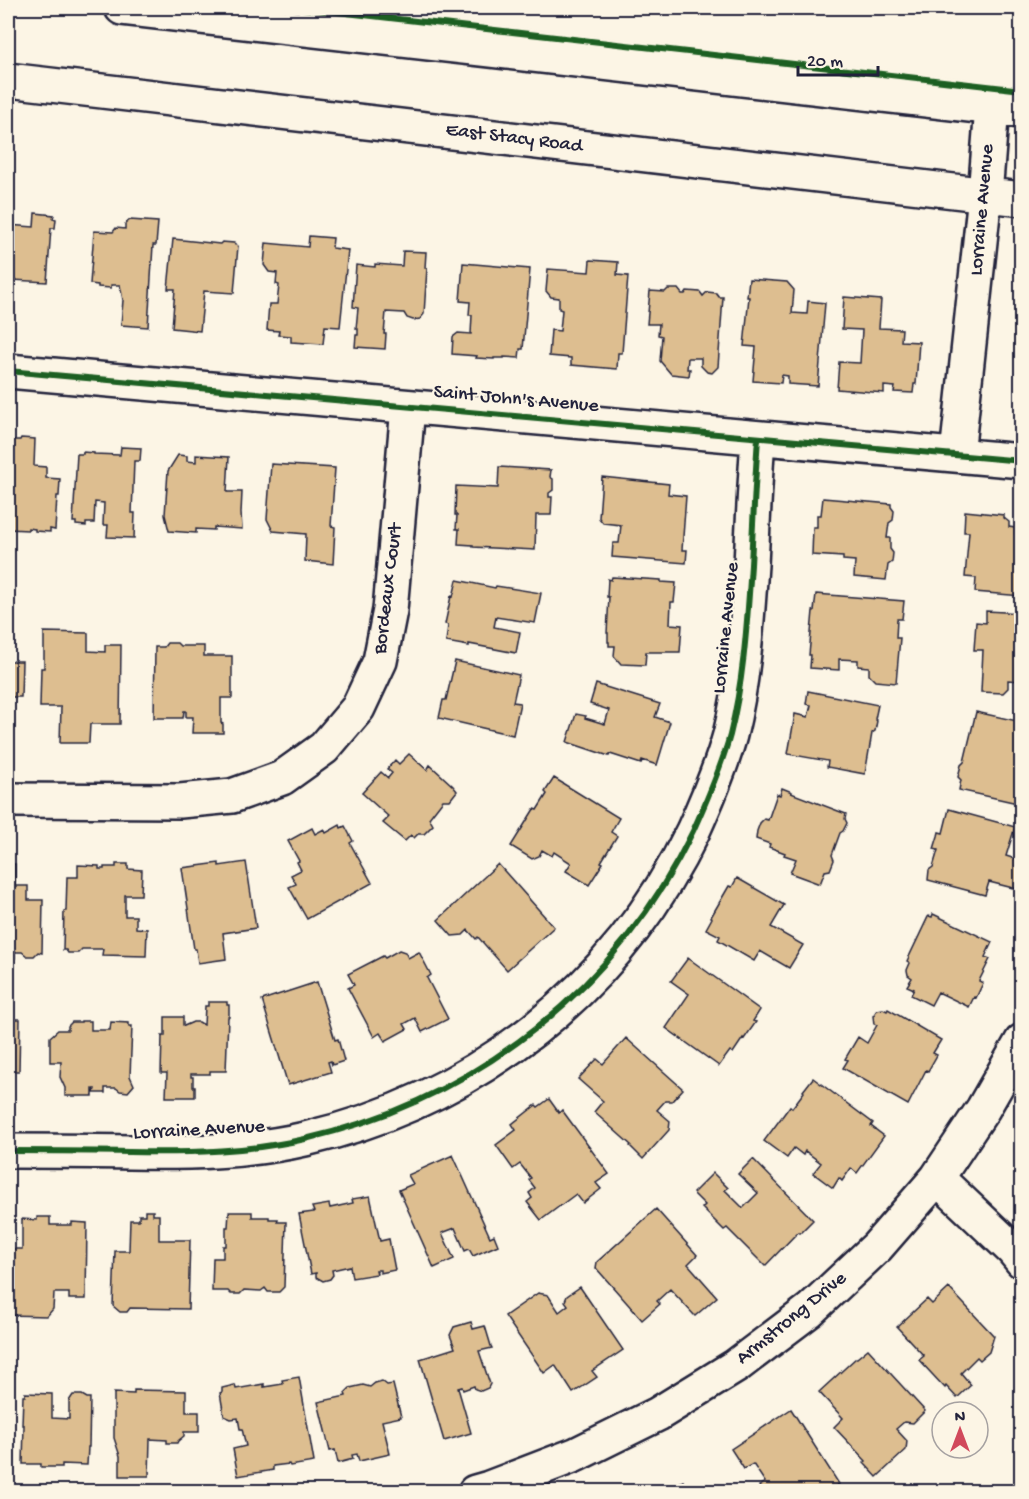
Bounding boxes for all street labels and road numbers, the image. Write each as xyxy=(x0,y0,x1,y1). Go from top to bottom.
street label: East Stacy Road xyxy=(444,119,586,159)
street label: Lorraine Avenue xyxy=(966,143,1000,277)
street label: Saint John's Avenue xyxy=(432,381,600,419)
street label: Bordeaux Court xyxy=(369,521,409,657)
street label: Lorraine Avenue xyxy=(709,560,745,695)
street label: Lorraine Avenue xyxy=(132,1116,266,1146)
street label: Armstrong Drive xyxy=(732,1267,852,1371)

